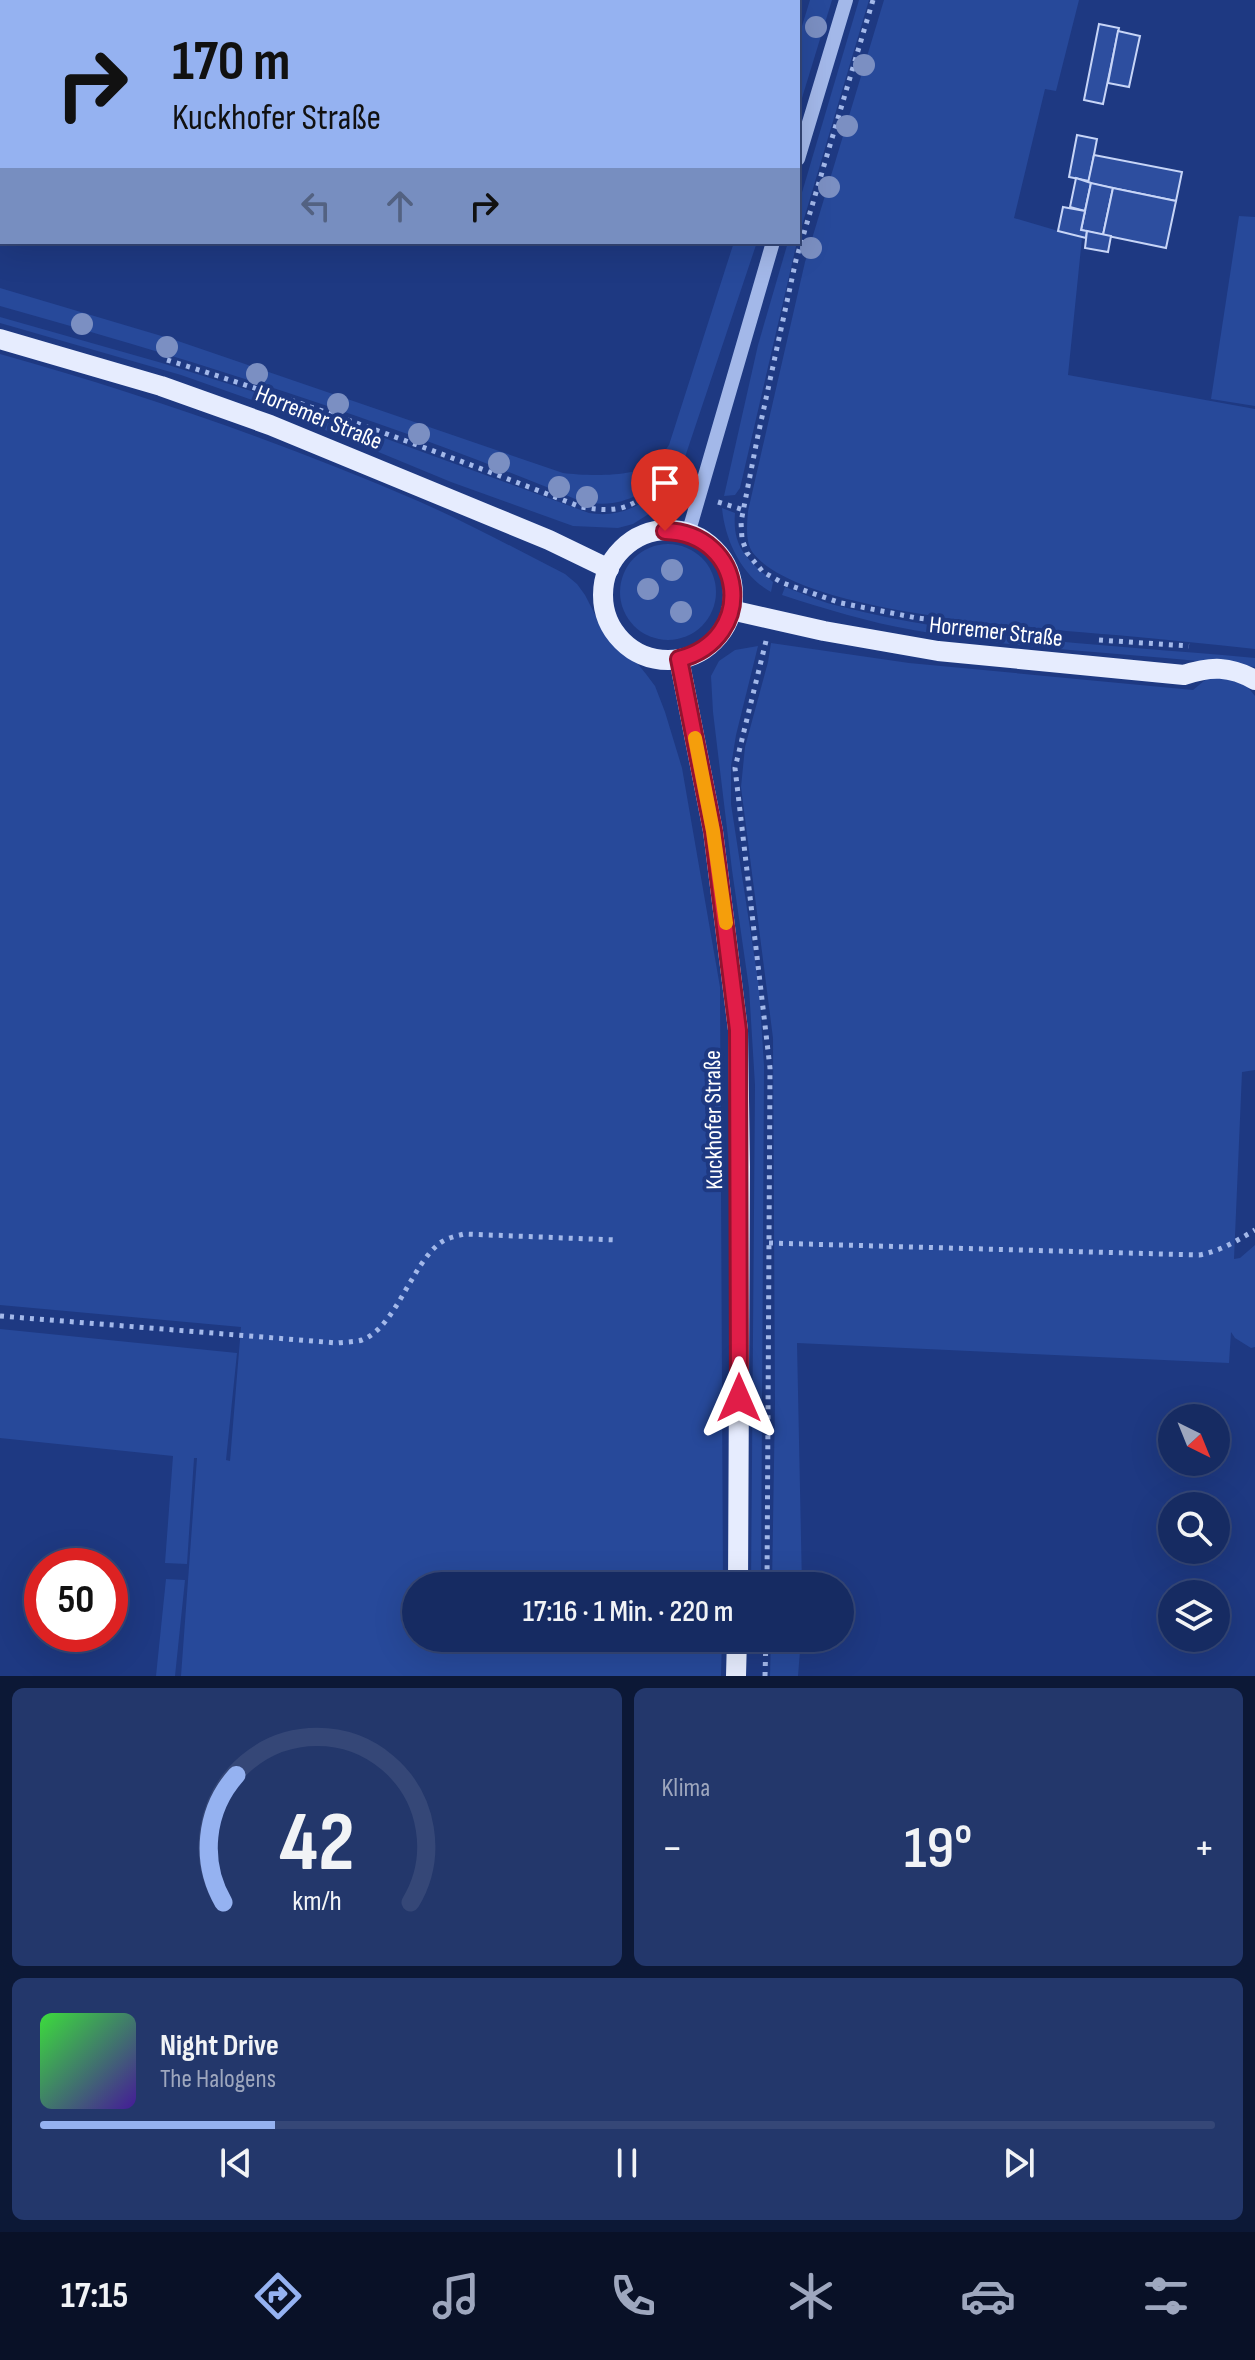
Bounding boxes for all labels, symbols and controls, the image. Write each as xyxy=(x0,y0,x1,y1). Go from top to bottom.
text: 170 m xyxy=(172,29,290,96)
icon: right xyxy=(40,32,144,136)
text: Kuckhofer Straße xyxy=(172,97,381,140)
icon: left xyxy=(294,184,338,228)
icon: ahead xyxy=(378,184,422,228)
icon: right xyxy=(462,184,506,228)
street label: Horremer Straße xyxy=(251,379,386,456)
pin xyxy=(631,449,699,531)
icon: arrive xyxy=(643,461,687,505)
street label: Horremer Straße xyxy=(928,610,1064,653)
street label: Kuckhofer Straße xyxy=(698,1050,729,1190)
position arrow xyxy=(697,1356,781,1440)
north arrow xyxy=(1158,1404,1230,1476)
map controls xyxy=(1158,1404,1230,1652)
button: search xyxy=(1158,1492,1230,1564)
speed limit sign: 50 xyxy=(24,1548,128,1652)
button: layers xyxy=(1158,1580,1230,1652)
text: 17:16 · 1 Min. · 220 m xyxy=(523,1594,733,1630)
text: Klima xyxy=(662,1773,710,1804)
text: 42 xyxy=(279,1794,354,1894)
text: 19° xyxy=(904,1813,973,1885)
text: − xyxy=(662,1822,683,1875)
text: + xyxy=(1193,1822,1215,1875)
text: km/h xyxy=(292,1884,341,1919)
text: Night Drive xyxy=(160,2028,279,2064)
text: The Halogens xyxy=(160,2064,276,2095)
icon: previous xyxy=(214,2141,258,2185)
icon: pause xyxy=(605,2141,649,2185)
icon: next xyxy=(997,2141,1041,2185)
icon: directions xyxy=(250,2268,306,2324)
icon: music xyxy=(428,2268,484,2324)
icon: phone xyxy=(605,2268,661,2324)
icon: climate xyxy=(783,2268,839,2324)
icon: car xyxy=(960,2268,1016,2324)
icon: filters xyxy=(1138,2268,1194,2324)
text: 17:15 xyxy=(61,2275,128,2318)

